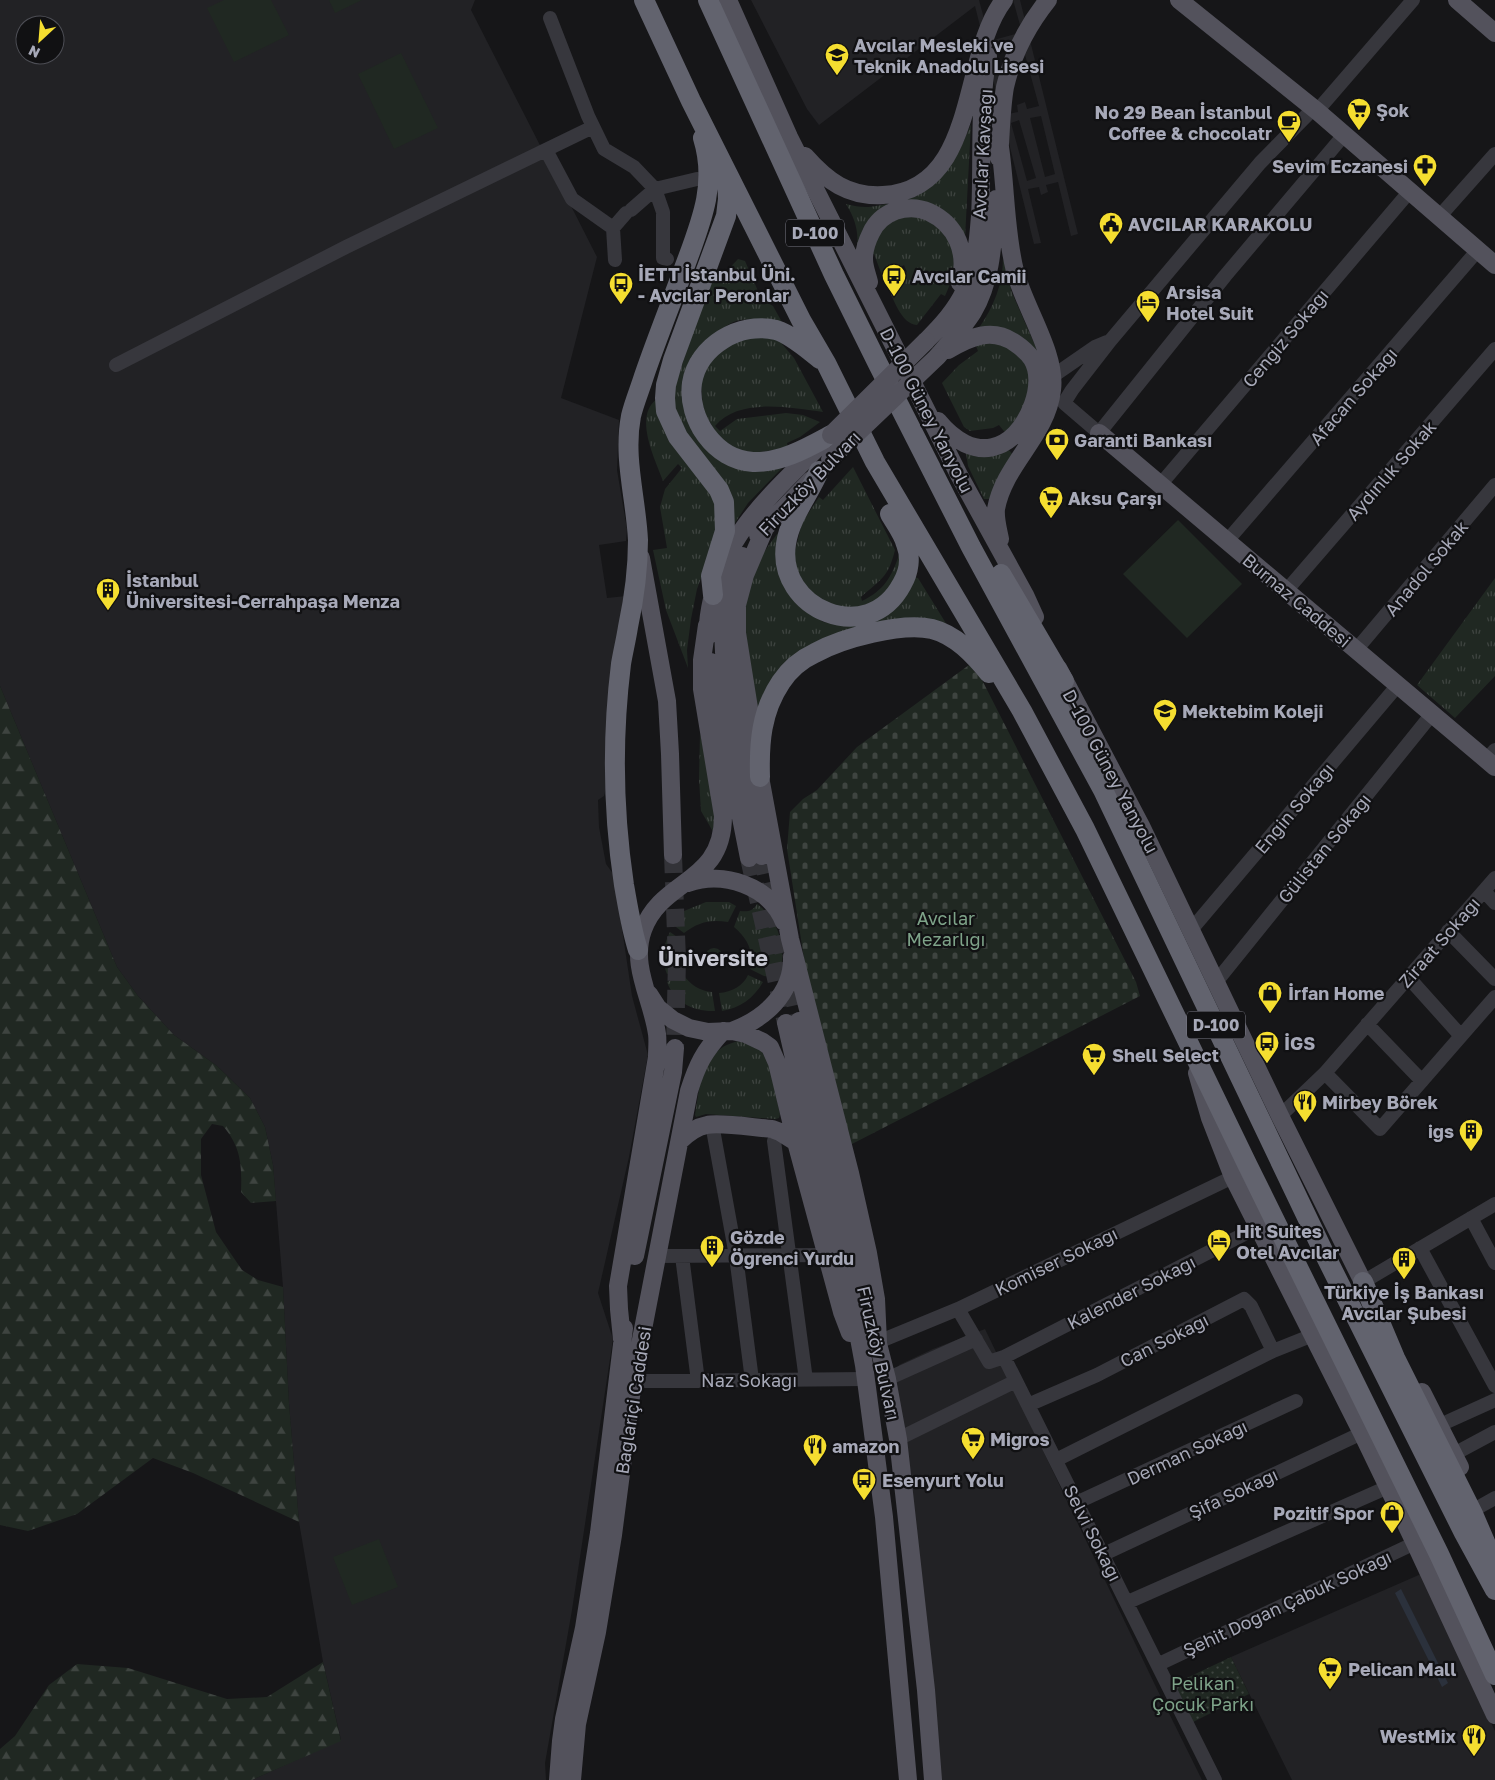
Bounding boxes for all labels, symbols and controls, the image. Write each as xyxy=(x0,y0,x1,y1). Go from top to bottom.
north arrow xyxy=(15,15,65,65)
place label: Avcılar Mesleki ve Teknik Anadolu Lisesi xyxy=(854,34,1044,77)
text: N xyxy=(26,42,43,62)
school or university icon: Avcılar Mesleki ve Teknik Anadolu Lisesi xyxy=(824,42,850,76)
street label: Avcılar Kavşağı xyxy=(968,88,996,220)
supermarket icon: Şok xyxy=(1346,97,1372,131)
place label: Şok xyxy=(1376,99,1410,121)
place label: No 29 Bean İstanbul Coffee & chocolatr xyxy=(1095,101,1272,144)
cafe icon: No 29 Bean İstanbul Coffee & chocolatr xyxy=(1276,109,1302,143)
pharmacy icon: Sevim Eczanesi xyxy=(1412,153,1438,187)
place label: Sevim Eczanesi xyxy=(1272,155,1408,177)
public building icon: AVCILAR KARAKOLU xyxy=(1098,211,1124,245)
place label: AVCILAR KARAKOLU xyxy=(1128,213,1313,235)
road number: D-100 xyxy=(786,220,844,247)
place label: İETT İstanbul Üni. - Avcılar Peronlar xyxy=(638,263,796,306)
bus stop icon: Avcılar Camii xyxy=(881,263,907,297)
place label: Avcılar Camii xyxy=(912,265,1026,287)
bus stop icon: İETT İstanbul Üni. - Avcılar Peronlar xyxy=(608,271,634,305)
place label: Arsisa Hotel Suit xyxy=(1166,281,1254,324)
street label: Cengiz Sokağı xyxy=(1237,284,1333,392)
hotel icon: Arsisa Hotel Suit xyxy=(1135,289,1161,323)
street label: D-100 Güney Yanyolu xyxy=(876,324,978,496)
street label: Afacan Sokağı xyxy=(1305,343,1401,449)
street label: Aydınlık Sokak xyxy=(1342,415,1440,525)
street label: Firuzköy Bulvarı xyxy=(753,426,865,540)
bank icon: Garanti Bankası xyxy=(1044,427,1070,461)
place label: Garanti Bankası xyxy=(1074,429,1212,451)
supermarket icon: Aksu Çarşı xyxy=(1038,485,1064,519)
place label: Aksu Çarşı xyxy=(1068,487,1162,509)
street label: Anadol Sokak xyxy=(1380,516,1472,620)
street label: Burnaz Caddesi xyxy=(1239,548,1355,652)
place label: İstanbul Üniversitesi-Cerrahpaşa Menza xyxy=(126,569,400,612)
building icon: İstanbul Üniversitesi-Cerrahpaşa Menza xyxy=(95,577,121,611)
street label: D-100 Güney Yanyolu xyxy=(1058,685,1164,857)
school or university icon: Mektebim Koleji xyxy=(1152,698,1178,732)
place label: Mektebim Koleji xyxy=(1182,700,1323,722)
street label: Engin Sokağı xyxy=(1250,758,1338,858)
street label: Gülistan Sokağı xyxy=(1273,789,1375,907)
street label: Ziraat Sokağı xyxy=(1394,892,1484,992)
park label: Avcılar Mezarlığı xyxy=(907,907,985,950)
district label: Üniversite xyxy=(658,944,768,971)
shop icon: İrfan Home xyxy=(1257,980,1283,1014)
place label: İrfan Home xyxy=(1288,982,1385,1004)
road number: D-100 xyxy=(1187,1012,1245,1038)
bus stop icon: İGS xyxy=(1254,1030,1280,1064)
place label: İGS xyxy=(1284,1032,1315,1054)
supermarket icon: Shell Select xyxy=(1081,1042,1107,1076)
place label: Shell Select xyxy=(1112,1044,1219,1066)
restaurant icon: Mirbey Börek xyxy=(1292,1089,1318,1123)
place label: Mirbey Börek xyxy=(1322,1091,1438,1113)
building icon: igs xyxy=(1458,1118,1484,1152)
place label: igs xyxy=(1428,1120,1454,1142)
place label: Hit Suites Otel Avcılar xyxy=(1236,1220,1339,1263)
street label: Komiser Sokağı xyxy=(991,1222,1121,1300)
place label: Gözde Öğrenci Yurdu xyxy=(730,1226,854,1269)
hotel icon: Hit Suites Otel Avcılar xyxy=(1206,1228,1232,1262)
building icon: Gözde Öğrenci Yurdu xyxy=(699,1234,725,1268)
building icon: Türkiye İş Bankası Avcılar Şubesi xyxy=(1391,1246,1417,1280)
street label: Kalender Sokağı xyxy=(1063,1250,1199,1334)
place label: Türkiye İş Bankası Avcılar Şubesi xyxy=(1324,1281,1484,1324)
street label: Firuzköy Bulvarı xyxy=(853,1284,905,1422)
street label: Can Sokağı xyxy=(1116,1308,1212,1372)
street label: Bağlariçi Caddesi xyxy=(610,1324,656,1476)
street label: Naz Sokağı xyxy=(701,1369,797,1391)
street label: Derman Sokağı xyxy=(1123,1415,1251,1489)
supermarket icon: Migros xyxy=(960,1426,986,1460)
place label: Migros xyxy=(990,1428,1050,1450)
restaurant icon: amazon xyxy=(802,1433,828,1467)
place label: amazon xyxy=(832,1435,900,1457)
street label: Şifa Sokağı xyxy=(1185,1463,1281,1523)
bus stop icon: Esenyurt Yolu xyxy=(851,1467,877,1501)
place label: Esenyurt Yolu xyxy=(882,1469,1004,1491)
street label: Selvi Sokağı xyxy=(1059,1481,1127,1585)
shop icon: Pozitif Spor xyxy=(1379,1500,1405,1534)
place label: Pozitif Spor xyxy=(1273,1502,1374,1524)
street label: Şehit Doğan Çabuk Sokağı xyxy=(1179,1545,1395,1661)
supermarket icon: Pelican Mall xyxy=(1317,1656,1343,1690)
place label: Pelican Mall xyxy=(1348,1658,1456,1680)
park label: Pelikan Çocuk Parkı xyxy=(1152,1672,1254,1715)
restaurant icon: WestMix xyxy=(1461,1723,1487,1757)
place label: WestMix xyxy=(1380,1725,1457,1747)

